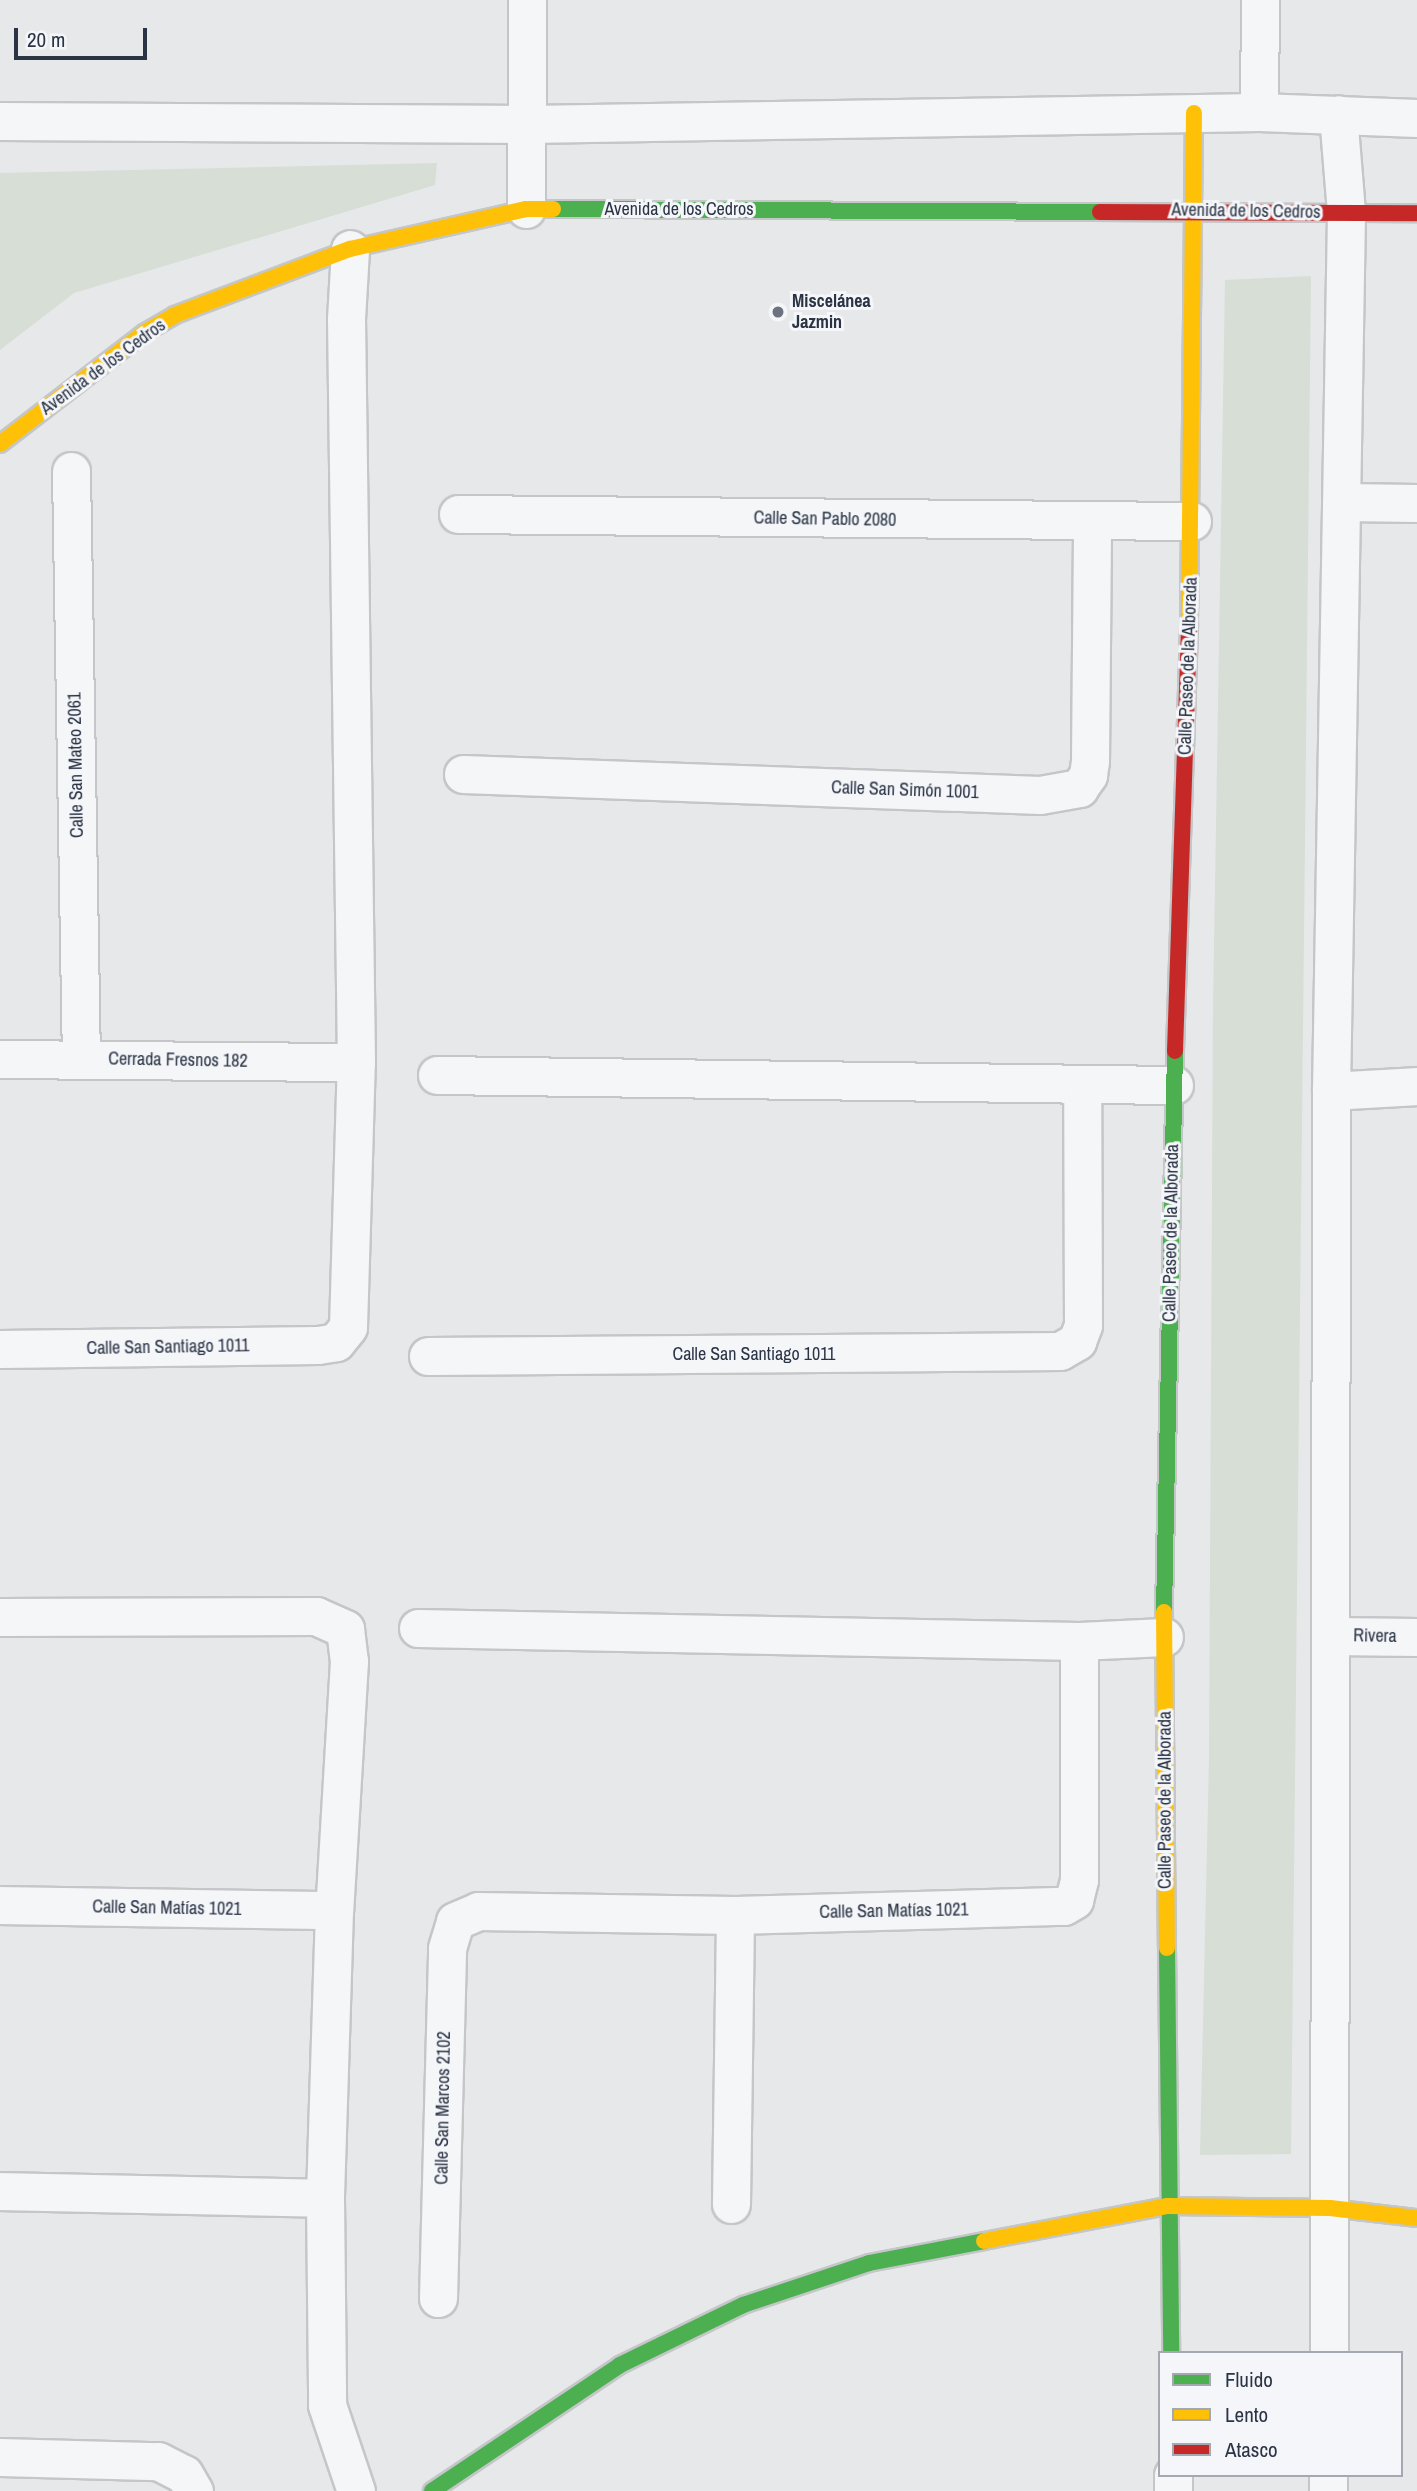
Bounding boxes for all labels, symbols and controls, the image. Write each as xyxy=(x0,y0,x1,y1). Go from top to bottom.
scale bar xyxy=(18,14,150,58)
text: 20 m xyxy=(27,25,65,54)
street label: Avenida de los Cedros xyxy=(604,198,754,220)
street label: Avenida de los Cedros xyxy=(1171,199,1321,223)
place label: Miscelánea Jazmin xyxy=(792,291,871,334)
marker: Miscelánea Jazmin xyxy=(770,304,786,320)
street label: Avenida de los Cedros xyxy=(36,314,170,420)
street label: Calle San Pablo 2080 xyxy=(753,507,897,531)
street label: Calle Paseo de la Alborada xyxy=(1174,576,1202,756)
street label: Calle San Mateo 2061 xyxy=(64,692,88,838)
street label: Calle San Simón 1001 xyxy=(831,777,979,803)
street label: Cerrada Fresnos 182 xyxy=(108,1048,248,1072)
street label: Calle Paseo de la Alborada xyxy=(1159,1143,1183,1323)
street label: Calle San Santiago 1011 xyxy=(86,1335,250,1359)
street label: Calle San Santiago 1011 xyxy=(672,1343,836,1365)
street label: Rivera xyxy=(1353,1625,1397,1647)
street label: Calle Paseo de la Alborada xyxy=(1154,1711,1176,1889)
street label: Calle San Matías 1021 xyxy=(92,1896,242,1920)
street label: Calle San Matías 1021 xyxy=(819,1899,969,1923)
street label: Calle San Marcos 2102 xyxy=(431,2031,455,2185)
legend xyxy=(1158,2351,1403,2477)
text: Fluido xyxy=(1225,2365,1273,2394)
text: Lento xyxy=(1225,2400,1268,2429)
text: Atasco xyxy=(1225,2435,1278,2464)

